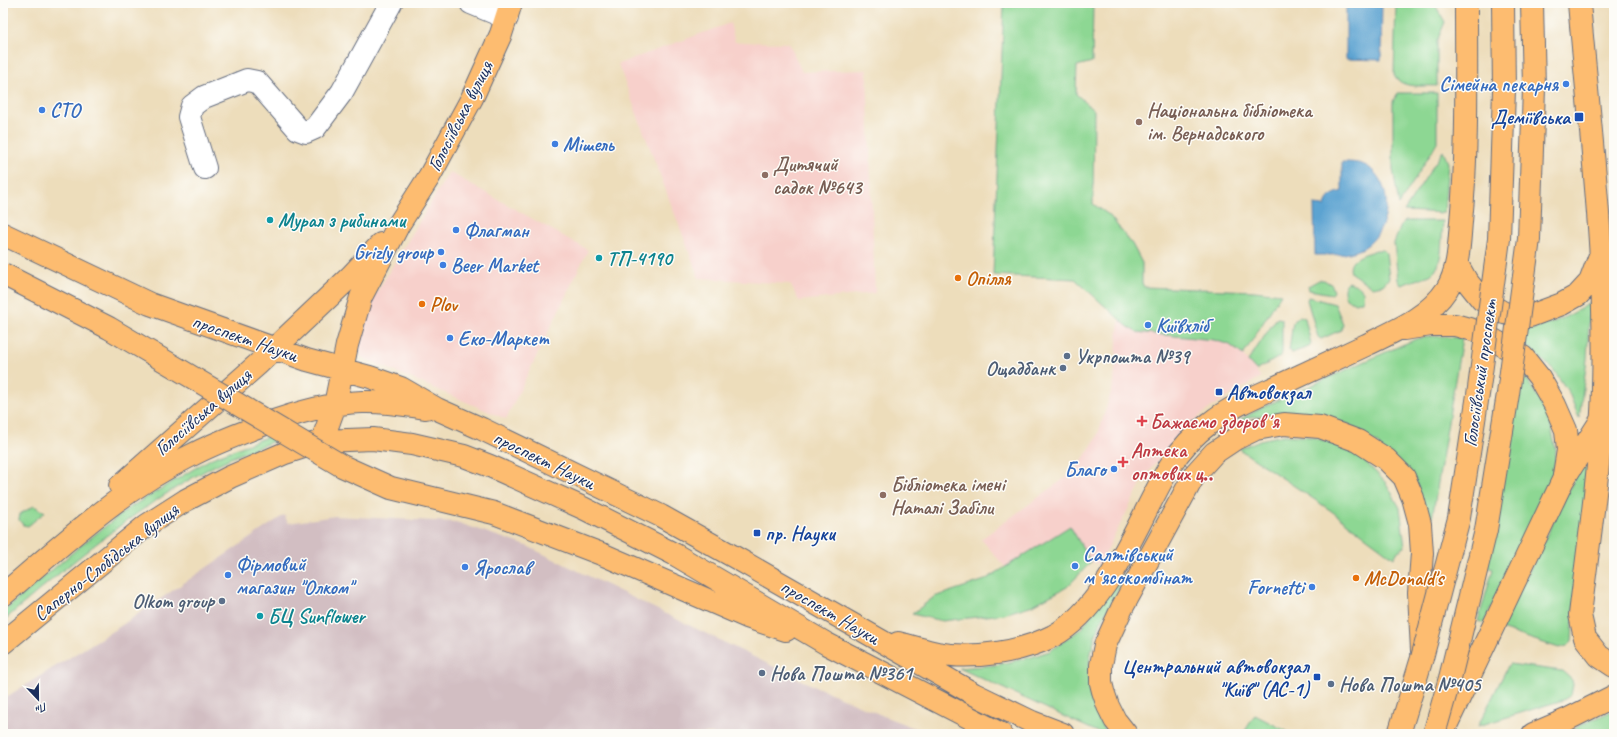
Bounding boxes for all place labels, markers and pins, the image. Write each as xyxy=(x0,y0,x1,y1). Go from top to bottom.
place label: Сімейна пекарня xyxy=(1439,72,1560,97)
marker: Сімейна пекарня xyxy=(1561,79,1571,89)
place label: СТО xyxy=(50,98,82,123)
place label: Національна бібліотека ім. Вернадського xyxy=(1147,98,1314,146)
marker: СТО xyxy=(37,105,47,115)
place label: Деміївська xyxy=(1491,105,1572,130)
marker: Деміївська xyxy=(1573,111,1585,123)
marker: Національна бібліотека ім. Вернадського xyxy=(1134,117,1144,127)
place label: Мішель xyxy=(563,132,615,157)
marker: Мішель xyxy=(550,139,560,149)
place label: Дитячий садок №643 xyxy=(773,152,863,200)
marker: Дитячий садок №643 xyxy=(760,170,770,180)
place label: Мурал з рибинами xyxy=(278,208,407,233)
marker: Мурал з рибинами xyxy=(265,215,275,225)
place label: Флагман xyxy=(464,218,530,243)
marker: Флагман xyxy=(451,225,461,235)
place label: Grizly group xyxy=(354,240,434,265)
place label: ТП-4190 xyxy=(607,246,674,271)
marker: Grizly group xyxy=(436,247,446,257)
place label: Beer Market xyxy=(451,253,540,278)
marker: ТП-4190 xyxy=(594,253,604,263)
marker: Beer Market xyxy=(438,260,448,270)
place label: Опілля xyxy=(966,266,1012,291)
marker: Опілля xyxy=(953,273,963,283)
place label: Plov xyxy=(430,292,459,317)
marker: Plov xyxy=(417,299,427,309)
place label: Київхліб xyxy=(1156,313,1214,338)
marker: Київхліб xyxy=(1143,320,1153,330)
place label: Еко-Маркет xyxy=(458,326,550,351)
marker: Еко-Маркет xyxy=(445,333,455,343)
place label: Укрпошта №39 xyxy=(1075,344,1192,369)
marker: Укрпошта №39 xyxy=(1062,351,1072,361)
place label: Ощадбанк xyxy=(986,356,1057,381)
marker: Ощадбанк xyxy=(1058,363,1068,373)
place label: Автовокзал xyxy=(1227,380,1312,406)
marker: Автовокзал xyxy=(1214,387,1224,397)
place label: Бажаємо здоровʼя xyxy=(1150,409,1281,435)
marker: Бажаємо здоровʼя xyxy=(1137,416,1147,426)
place label: Аптека оптових ц‥ xyxy=(1131,438,1214,486)
place label: Благо xyxy=(1065,457,1108,482)
marker: Аптека оптових ц‥ xyxy=(1118,457,1128,467)
marker: Благо xyxy=(1109,464,1119,474)
place label: Бібліотека імені Наталі Забіли xyxy=(891,472,1008,520)
marker: Бібліотека імені Наталі Забіли xyxy=(878,490,888,500)
place label: пр. Науки xyxy=(765,521,837,547)
marker: пр. Науки xyxy=(752,528,762,538)
place label: Салтівський мʼясокомбінат xyxy=(1083,542,1193,590)
place label: Фірмовий магазин "Олком" xyxy=(236,552,357,600)
place label: Ярослав xyxy=(473,555,536,580)
marker: Салтівський мʼясокомбінат xyxy=(1070,561,1080,571)
marker: Ярослав xyxy=(460,562,470,572)
place label: McDonald's xyxy=(1364,566,1445,591)
marker: Фірмовий магазин "Олком" xyxy=(223,570,233,580)
marker: McDonald's xyxy=(1351,573,1361,583)
place label: Fornetti xyxy=(1248,575,1307,600)
marker: Fornetti xyxy=(1307,582,1317,592)
place label: Olkom group xyxy=(132,589,215,614)
marker: Olkom group xyxy=(217,596,227,606)
place label: БЦ Sunflower xyxy=(268,604,367,629)
marker: БЦ Sunflower xyxy=(255,611,265,621)
place label: Центральний автовокзал "Київ" (АС-1) xyxy=(1122,654,1311,702)
place label: Нова Пошта №361 xyxy=(770,661,914,686)
marker: Нова Пошта №361 xyxy=(757,668,767,678)
marker: Центральний автовокзал "Київ" (АС-1) xyxy=(1312,672,1322,682)
place label: Нова Пошта №405 xyxy=(1339,672,1483,697)
marker: Нова Пошта №405 xyxy=(1326,679,1336,689)

